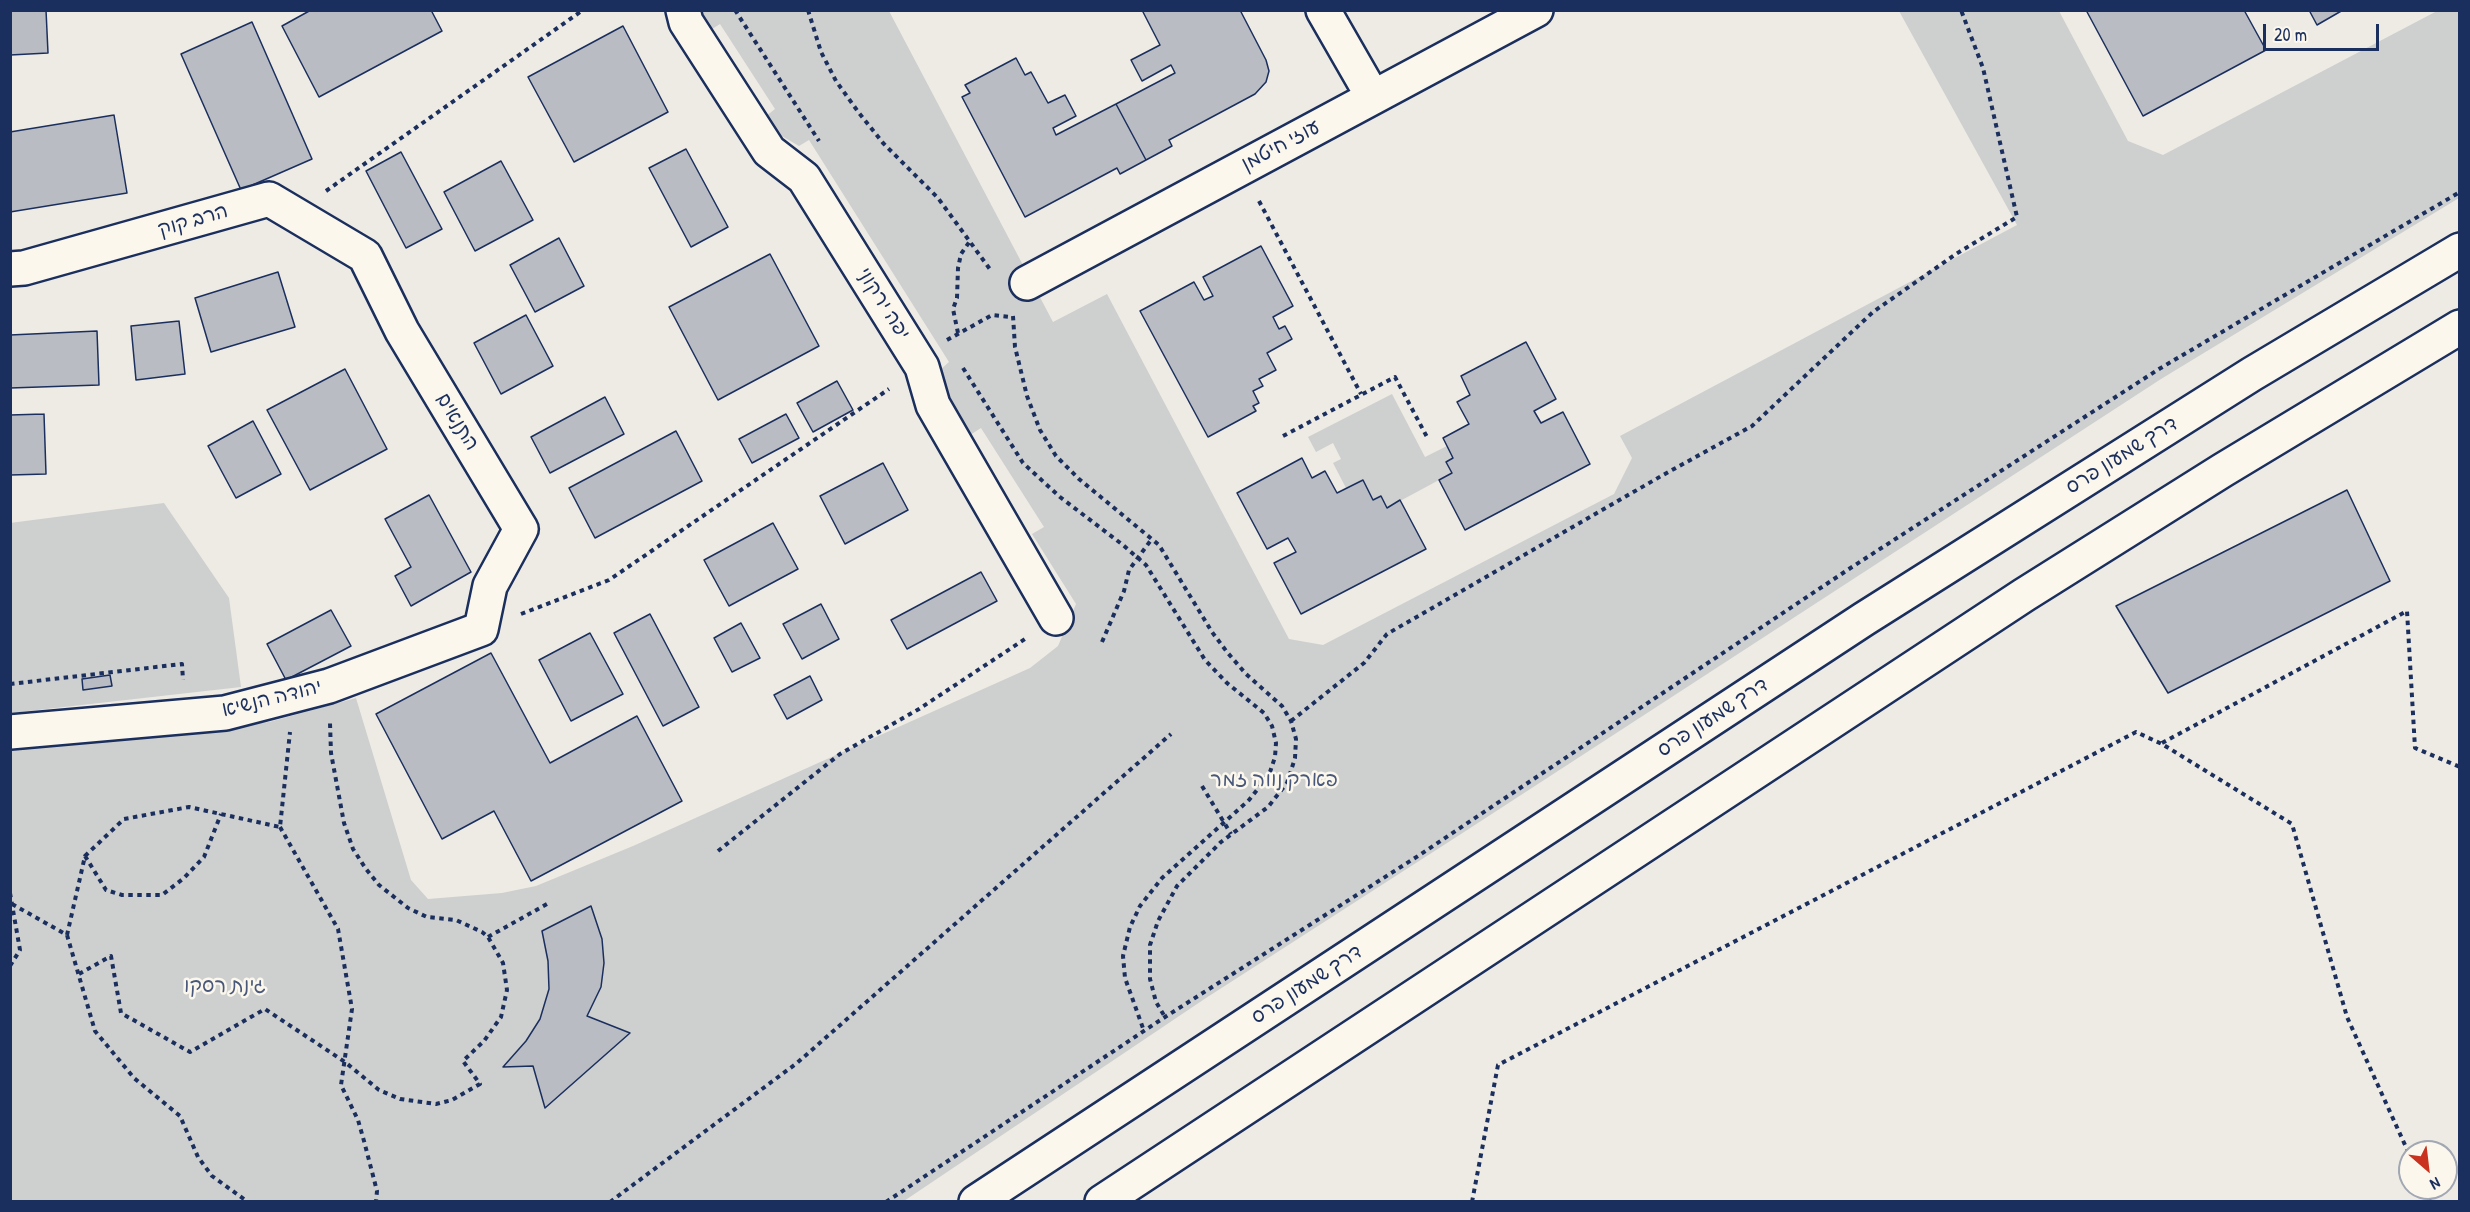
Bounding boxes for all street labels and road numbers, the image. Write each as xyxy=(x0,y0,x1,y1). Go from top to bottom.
street label: עוזי חיטמן xyxy=(1238,115,1324,177)
street label: הרב קוק xyxy=(155,200,231,242)
street label: יפה ירקוני xyxy=(851,264,915,344)
street label: התנאים xyxy=(430,389,484,455)
street label: דרך שמעון פרס xyxy=(2062,412,2182,500)
street label: דרך שמעון פרס xyxy=(1653,673,1773,763)
street label: יהודה הנשיא xyxy=(220,675,324,723)
street label: דרך שמעון פרס xyxy=(1247,940,1367,1030)

